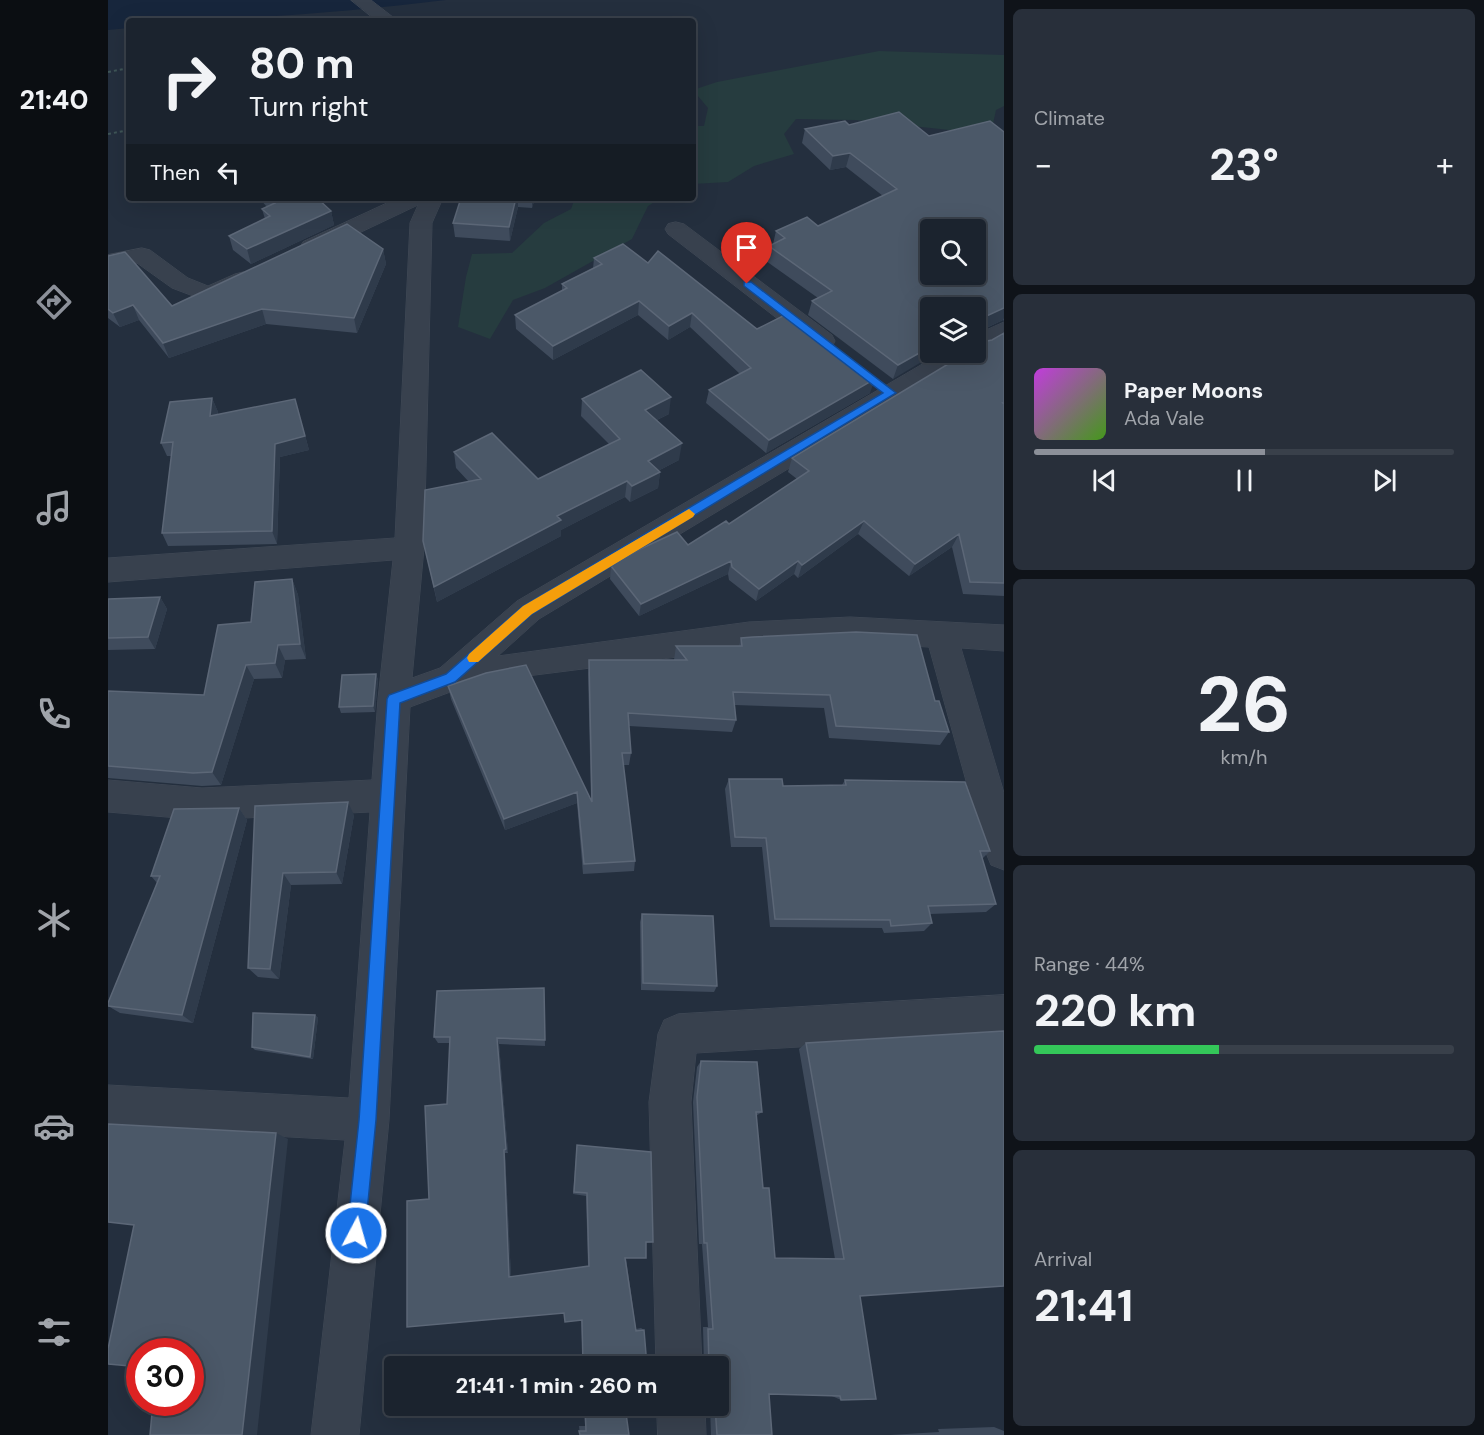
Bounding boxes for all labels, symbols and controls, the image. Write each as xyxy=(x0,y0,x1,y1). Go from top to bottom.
text: 80 m xyxy=(249,36,355,91)
icon: right xyxy=(150,42,228,120)
text: 21:40 xyxy=(20,82,88,117)
text: Turn right xyxy=(249,89,369,124)
text: Climate xyxy=(1034,105,1105,131)
text: 23° xyxy=(1209,135,1279,194)
text: − xyxy=(1034,143,1052,186)
text: + xyxy=(1436,143,1454,186)
icon: left xyxy=(212,156,245,189)
text: Then xyxy=(150,158,200,187)
map controls xyxy=(920,219,986,363)
button: search xyxy=(920,219,986,285)
pin xyxy=(721,222,772,284)
icon: arrive xyxy=(730,231,763,264)
icon: directions xyxy=(33,281,75,323)
button: layers xyxy=(920,297,986,363)
text: Paper Moons xyxy=(1124,376,1263,405)
text: Ada Vale xyxy=(1124,405,1204,431)
icon: previous xyxy=(1088,464,1121,497)
icon: pause xyxy=(1228,464,1261,497)
icon: next xyxy=(1368,464,1401,497)
icon: music xyxy=(33,487,75,529)
text: 26 xyxy=(1197,654,1291,755)
icon: phone xyxy=(33,693,75,735)
text: km/h xyxy=(1220,744,1268,770)
icon: climate xyxy=(33,899,75,941)
text: Range · 44% xyxy=(1034,951,1145,977)
text: 220 km xyxy=(1034,981,1196,1040)
icon: car xyxy=(33,1105,75,1147)
position arrow xyxy=(324,1201,388,1265)
text: Arrival xyxy=(1034,1246,1092,1272)
text: 21:41 xyxy=(1034,1276,1133,1335)
icon: filters xyxy=(33,1311,75,1353)
speed limit sign: 30 xyxy=(126,1338,204,1416)
text: 21:41 · 1 min · 260 m xyxy=(456,1371,657,1400)

